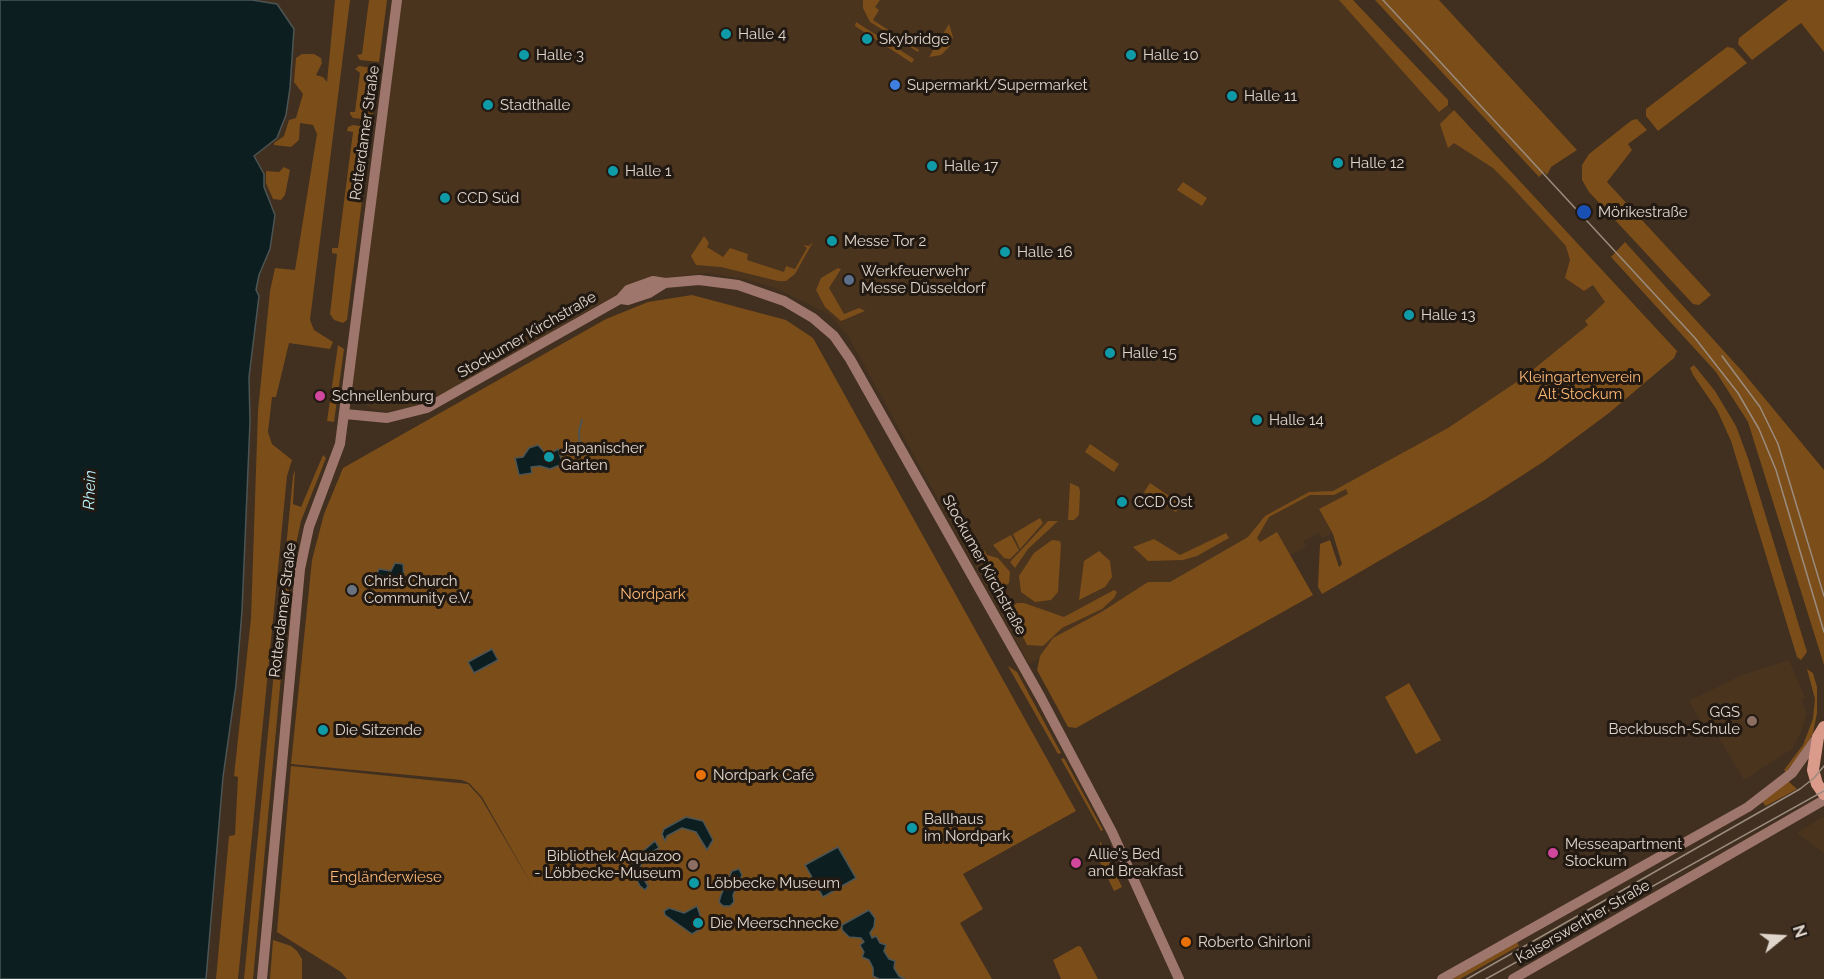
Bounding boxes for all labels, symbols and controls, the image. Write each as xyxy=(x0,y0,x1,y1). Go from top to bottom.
place label: Halle 4 xyxy=(738,25,786,43)
marker: Halle 4 xyxy=(719,27,733,41)
place label: Skybridge xyxy=(879,30,949,48)
marker: Skybridge xyxy=(860,32,874,46)
place label: Halle 3 xyxy=(536,46,584,64)
place label: Halle 10 xyxy=(1143,46,1199,64)
marker: Halle 3 xyxy=(517,48,531,62)
marker: Halle 10 xyxy=(1124,48,1138,62)
street label: Rotterdamer Straße xyxy=(347,65,383,201)
place label: Supermarkt/Supermarket xyxy=(907,76,1087,94)
marker: Supermarkt/Supermarket xyxy=(888,78,902,92)
place label: Halle 11 xyxy=(1244,87,1297,105)
marker: Halle 11 xyxy=(1225,89,1239,103)
place label: Stadthalle xyxy=(500,96,570,114)
marker: Stadthalle xyxy=(481,98,495,112)
place label: Halle 12 xyxy=(1350,154,1404,172)
marker: Halle 12 xyxy=(1331,156,1345,170)
place label: Halle 17 xyxy=(944,157,998,175)
marker: Halle 17 xyxy=(925,159,939,173)
place label: Halle 1 xyxy=(625,162,671,180)
marker: Halle 1 xyxy=(606,164,620,178)
place label: CCD Süd xyxy=(457,189,519,207)
marker: CCD Süd xyxy=(438,191,452,205)
marker: Mörikestraße xyxy=(1575,203,1593,221)
place label: Mörikestraße xyxy=(1598,203,1688,221)
place label: Messe Tor 2 xyxy=(844,232,926,250)
marker: Messe Tor 2 xyxy=(825,234,839,248)
place label: Halle 16 xyxy=(1017,243,1072,261)
marker: Halle 16 xyxy=(998,245,1012,259)
place label: Werkfeuerwehr Messe Düsseldorf xyxy=(861,262,985,297)
marker: Werkfeuerwehr Messe Düsseldorf xyxy=(842,273,856,287)
street label: Stockumer Kirchstraße xyxy=(454,288,600,382)
place label: Halle 13 xyxy=(1421,306,1475,324)
marker: Halle 13 xyxy=(1402,308,1416,322)
place label: Halle 15 xyxy=(1122,344,1177,362)
marker: Halle 15 xyxy=(1103,346,1117,360)
park label: Kleingartenverein Alt Stockum xyxy=(1519,368,1641,403)
place label: Schnellenburg xyxy=(332,387,434,405)
marker: Schnellenburg xyxy=(313,389,327,403)
place label: Halle 14 xyxy=(1269,411,1324,429)
marker: Halle 14 xyxy=(1250,413,1264,427)
place label: Japanischer Garten xyxy=(561,439,644,474)
marker: Japanischer Garten xyxy=(542,450,556,464)
water label: Rhein xyxy=(80,470,100,510)
street label: Stockumer Kirchstraße xyxy=(938,492,1030,638)
place label: CCD Ost xyxy=(1134,493,1193,511)
marker: CCD Ost xyxy=(1115,495,1129,509)
street label: Rotterdamer Straße xyxy=(266,542,300,678)
place label: Christ Church Community e.V. xyxy=(364,572,471,607)
marker: Christ Church Community e.V. xyxy=(345,583,359,597)
park label: Nordpark xyxy=(620,585,686,603)
place label: GGS Beckbusch-Schule xyxy=(1608,703,1740,738)
marker: GGS Beckbusch-Schule xyxy=(1745,714,1759,728)
place label: Die Sitzende xyxy=(335,721,422,739)
marker: Die Sitzende xyxy=(316,723,330,737)
place label: Nordpark Café xyxy=(713,766,814,784)
marker: Nordpark Café xyxy=(694,768,708,782)
place label: Ballhaus im Nordpark xyxy=(924,810,1010,845)
marker: Ballhaus im Nordpark xyxy=(905,821,919,835)
place label: Messeapartment Stockum xyxy=(1565,835,1682,870)
place label: Allie's Bed and Breakfast xyxy=(1088,845,1183,880)
marker: Messeapartment Stockum xyxy=(1546,846,1560,860)
place label: Bibliothek Aquazoo - Löbbecke-Museum xyxy=(534,847,681,882)
marker: Allie's Bed and Breakfast xyxy=(1069,856,1083,870)
marker: Bibliothek Aquazoo - Löbbecke-Museum xyxy=(686,858,700,872)
park label: Engländerwiese xyxy=(330,868,442,886)
place label: Löbbecke Museum xyxy=(706,874,840,892)
marker: Löbbecke Museum xyxy=(687,876,701,890)
street label: Kaiserswerther Straße xyxy=(1513,876,1653,968)
north arrow xyxy=(1752,907,1812,967)
place label: Die Meerschnecke xyxy=(710,914,839,932)
marker: Die Meerschnecke xyxy=(691,916,705,930)
text: N xyxy=(1789,923,1811,940)
place label: Roberto Ghirloni xyxy=(1198,933,1310,951)
marker: Roberto Ghirloni xyxy=(1179,935,1193,949)

